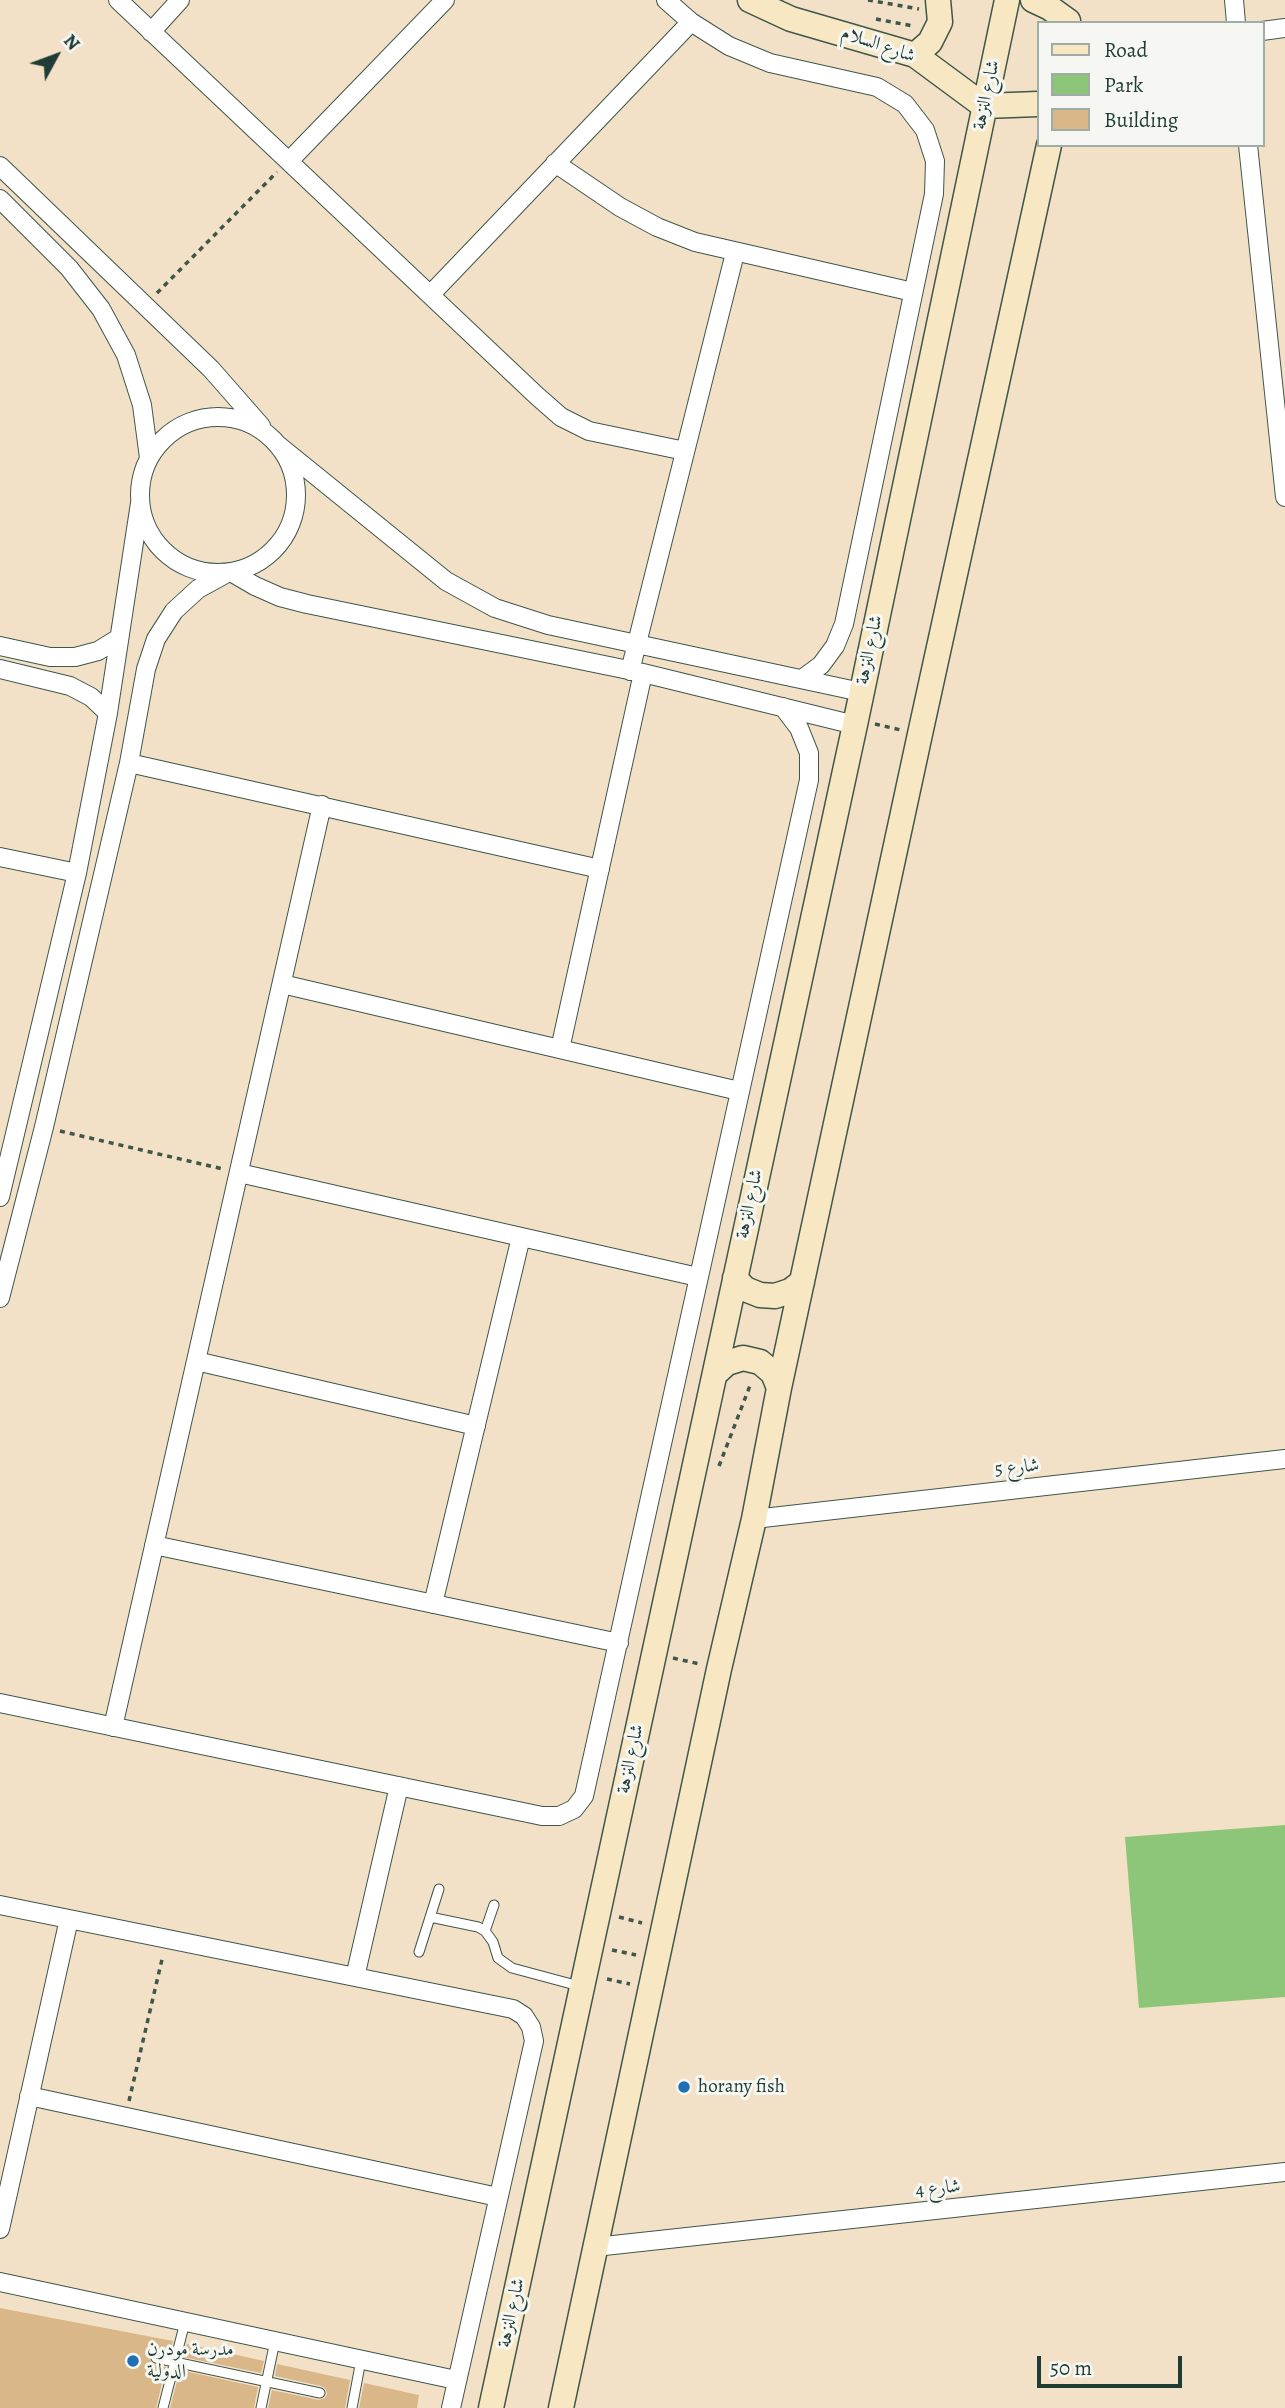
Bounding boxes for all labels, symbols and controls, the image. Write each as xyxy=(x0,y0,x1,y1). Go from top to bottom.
north arrow xyxy=(21,21,91,91)
legend xyxy=(1036,21,1264,147)
street label: شارع السلام xyxy=(838,22,918,68)
text: N xyxy=(57,28,86,56)
text: Road xyxy=(1104,36,1148,64)
street label: شارع النزهة xyxy=(969,58,1005,132)
text: Park xyxy=(1104,71,1143,99)
text: Building xyxy=(1104,106,1178,134)
street label: شارع النزهة xyxy=(852,613,888,687)
street label: شارع النزهة xyxy=(732,1167,768,1241)
street label: شارع 5 xyxy=(993,1454,1041,1482)
street label: شارع النزهة xyxy=(613,1722,649,1796)
place label: horany fish xyxy=(698,2076,785,2098)
marker: horany fish xyxy=(676,2079,692,2095)
street label: شارع 4 xyxy=(914,2175,962,2203)
street label: شارع النزهة xyxy=(494,2276,530,2350)
place label: مدرسة مودرن الدولية xyxy=(147,2339,234,2383)
scale bar xyxy=(1040,2342,1185,2386)
marker: مدرسة مودرن الدولية xyxy=(125,2353,141,2369)
text: 50 m xyxy=(1050,2354,1092,2382)

